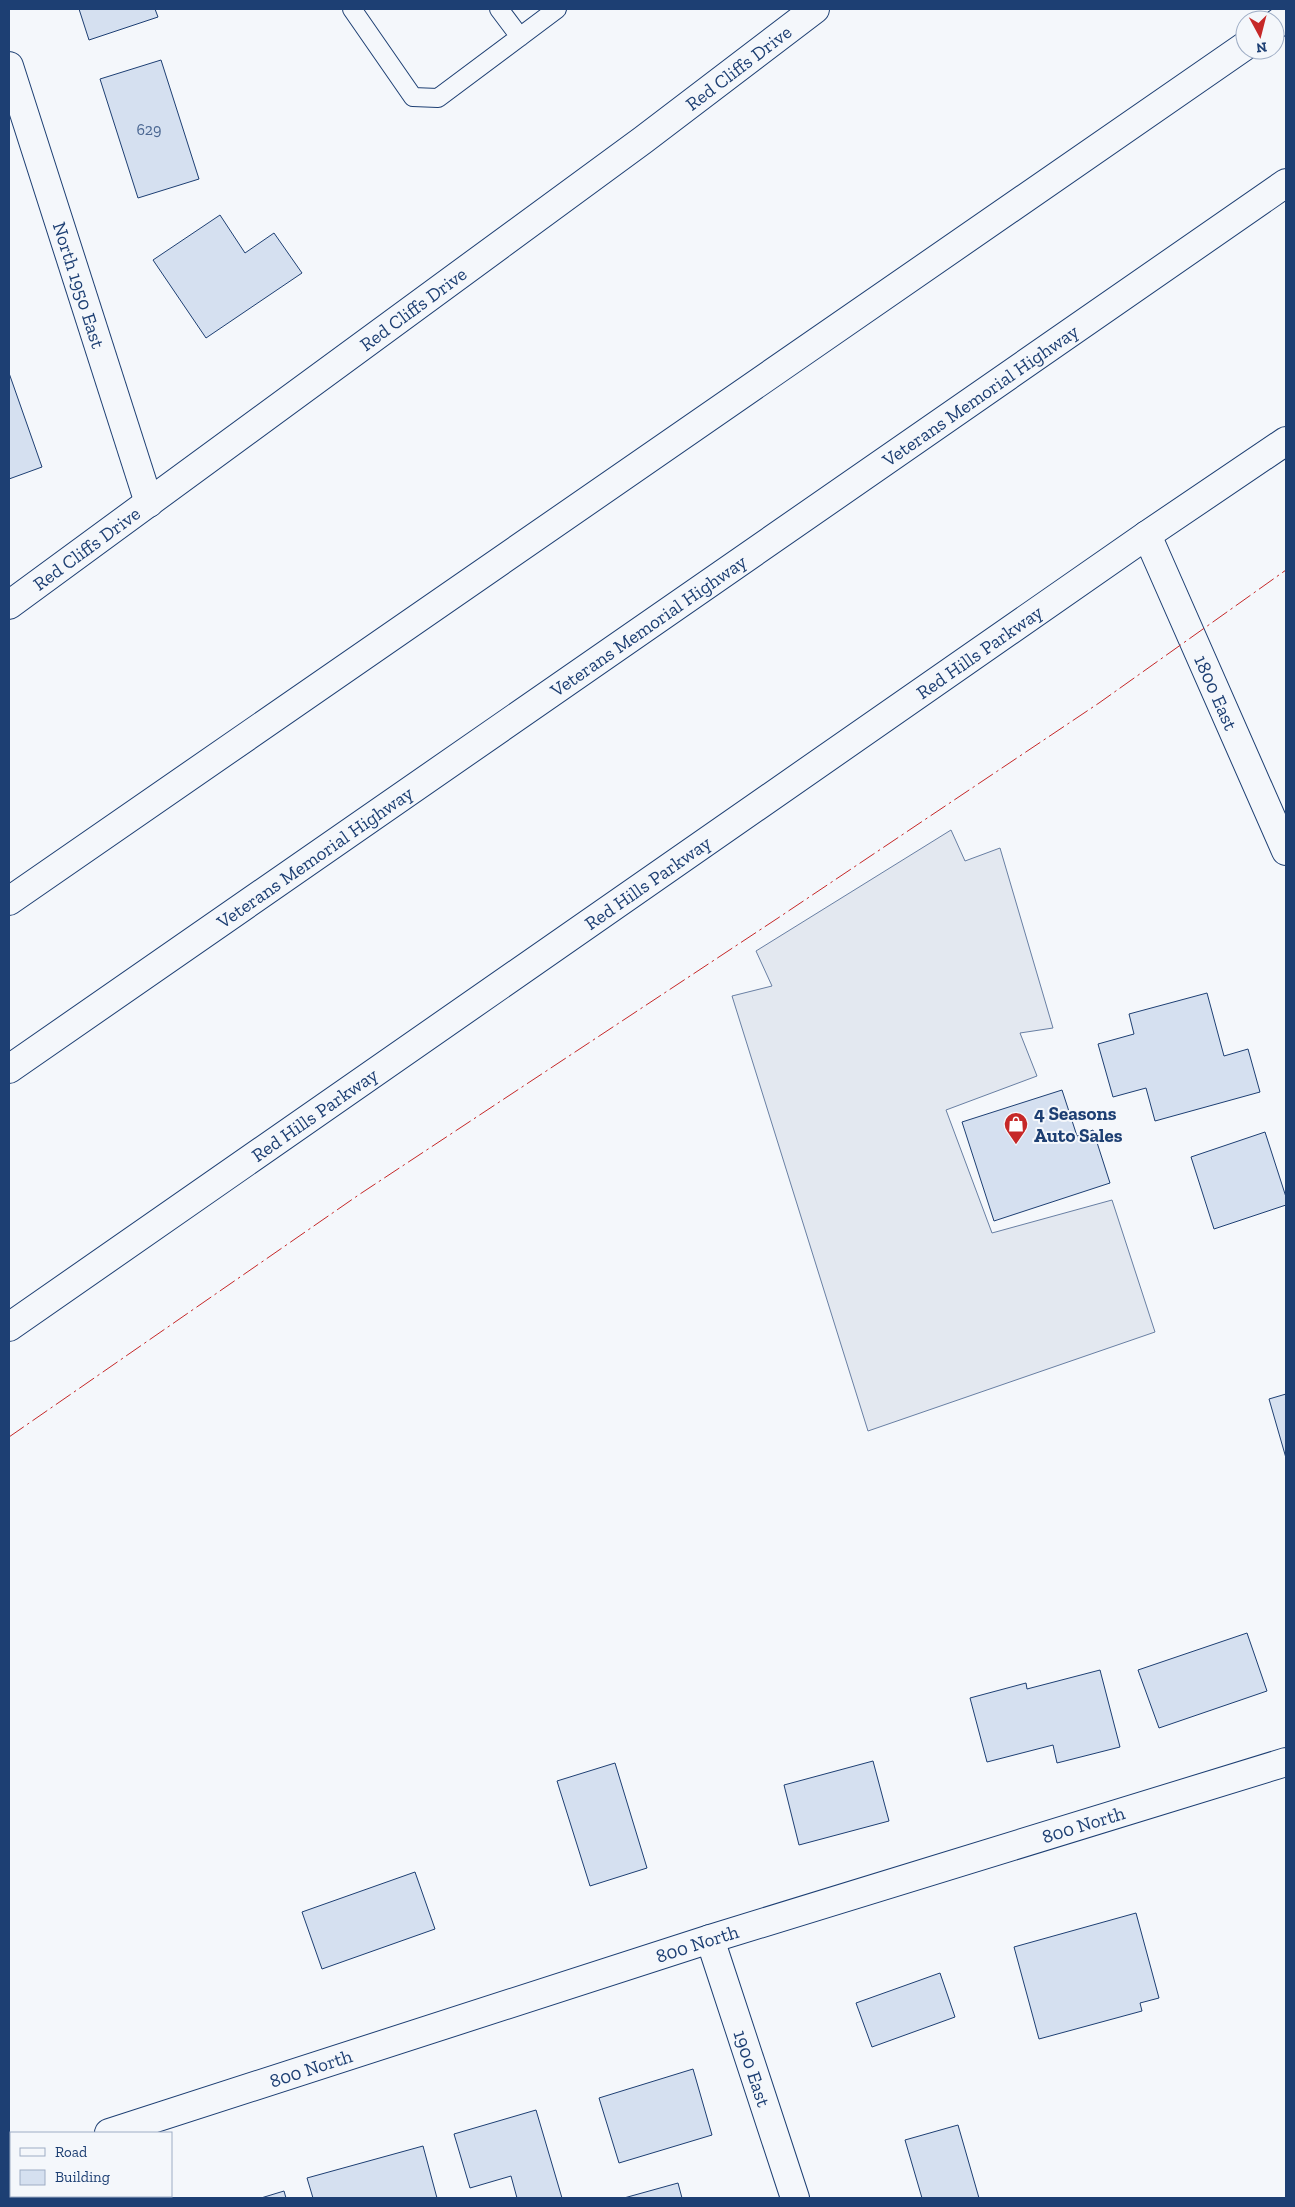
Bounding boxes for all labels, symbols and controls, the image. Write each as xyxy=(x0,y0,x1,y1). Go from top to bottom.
north arrow xyxy=(1235,10,1285,60)
street label: Red Cliffs Drive xyxy=(681,20,796,115)
text: N xyxy=(1255,38,1268,57)
house number: 629 xyxy=(136,120,162,139)
street label: North 1950 East xyxy=(48,219,110,351)
street label: Red Cliffs Drive xyxy=(355,262,471,356)
street label: Veterans Memorial Highway xyxy=(877,319,1083,472)
street label: Red Cliffs Drive xyxy=(28,501,144,595)
street label: Veterans Memorial Highway xyxy=(545,549,751,702)
street label: Red Hills Parkway xyxy=(912,600,1047,704)
street label: 1800 East xyxy=(1190,651,1243,733)
street label: Veterans Memorial Highway xyxy=(211,781,417,934)
street label: Red Hills Parkway xyxy=(580,831,715,934)
street label: Red Hills Parkway xyxy=(247,1062,382,1166)
place label: 4 Seasons Auto Sales xyxy=(1034,1102,1123,1147)
shop icon: 4 Seasons Auto Sales xyxy=(1003,1111,1029,1145)
street label: 800 North xyxy=(1039,1801,1128,1848)
street label: 800 North xyxy=(653,1919,742,1967)
street label: 1900 East xyxy=(729,2027,776,2110)
street label: 800 North xyxy=(267,2044,355,2092)
legend xyxy=(10,2132,172,2197)
text: Road xyxy=(55,2143,88,2161)
text: Building xyxy=(55,2168,110,2186)

